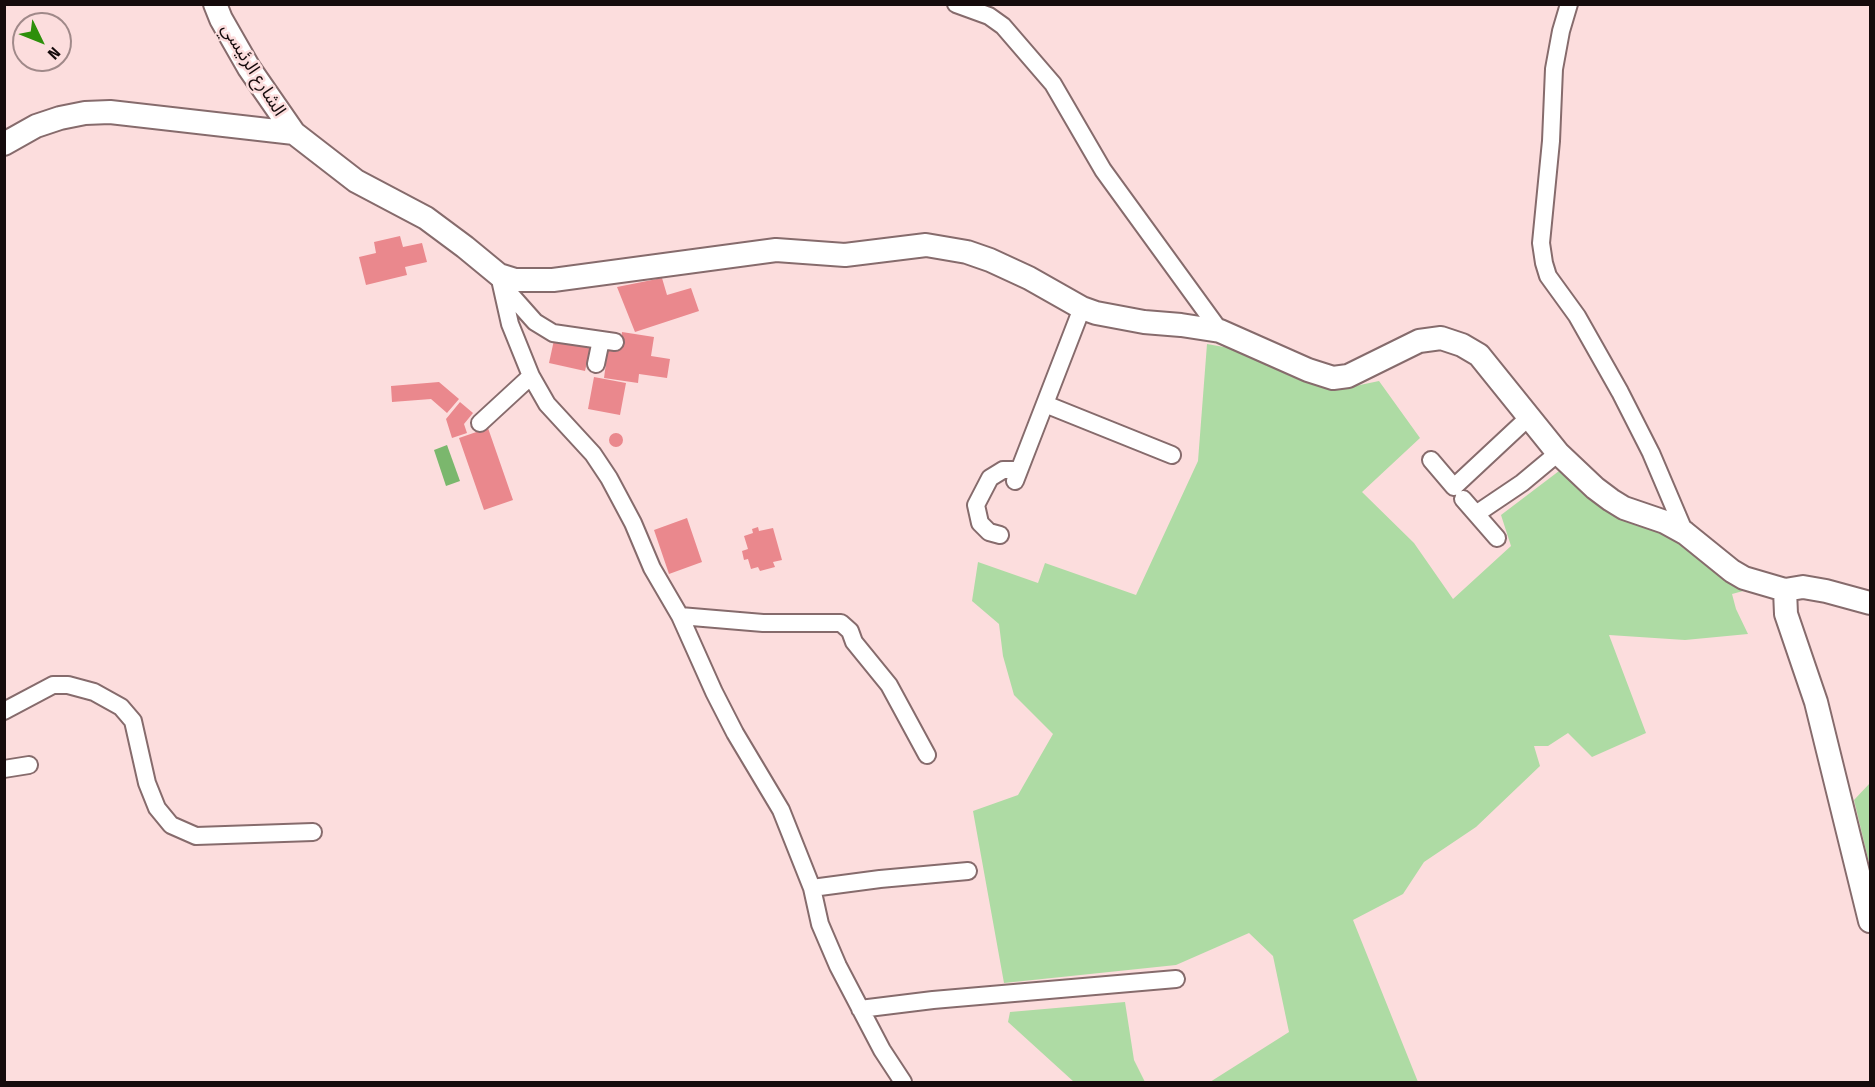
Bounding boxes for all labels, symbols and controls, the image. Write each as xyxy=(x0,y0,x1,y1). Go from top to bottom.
north arrow xyxy=(12,12,72,72)
street label: الشارع الرئيسي xyxy=(216,20,290,120)
text: N xyxy=(44,43,64,63)

